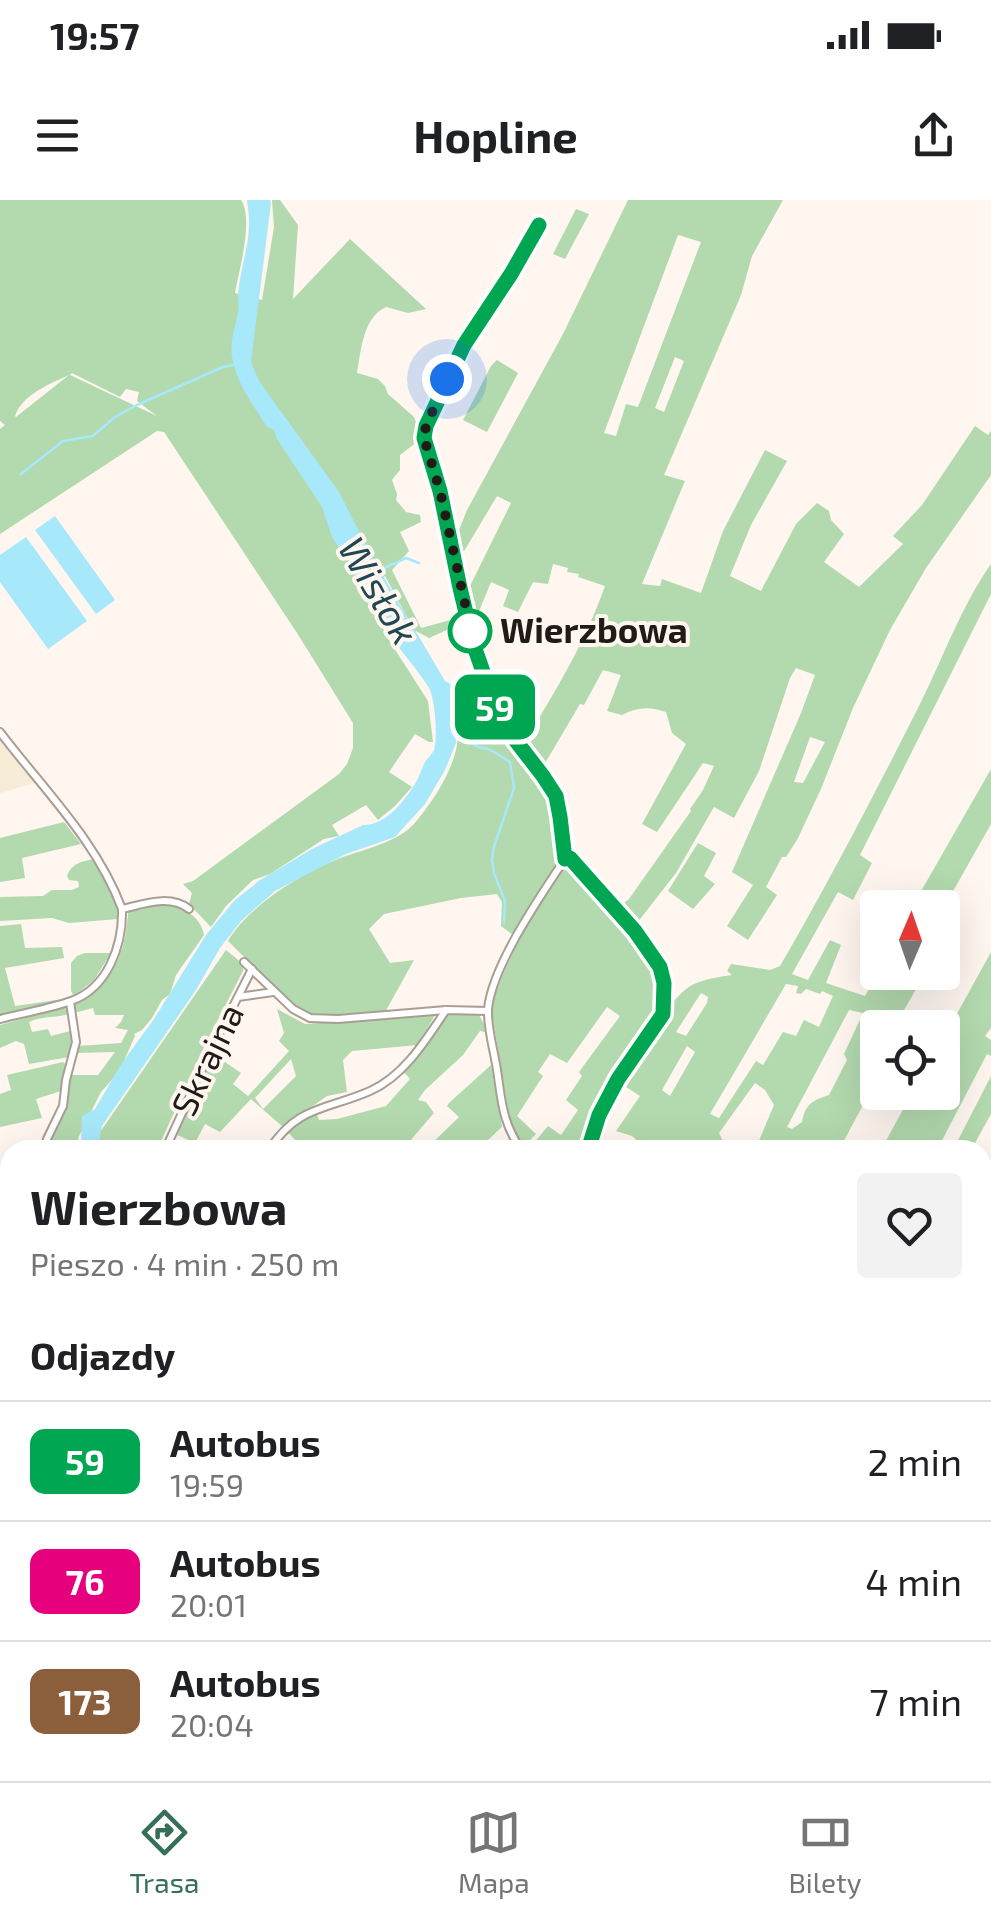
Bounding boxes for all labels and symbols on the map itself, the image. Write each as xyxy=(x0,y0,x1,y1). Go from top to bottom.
your location xyxy=(422,354,472,404)
water label: Wisłok xyxy=(330,528,430,652)
place label: Wierzbowa xyxy=(500,608,688,650)
marker: Wierzbowa xyxy=(449,610,491,652)
line badge: 59 xyxy=(450,674,540,740)
north arrow xyxy=(860,890,960,990)
street label: Skrajna xyxy=(161,996,251,1122)

